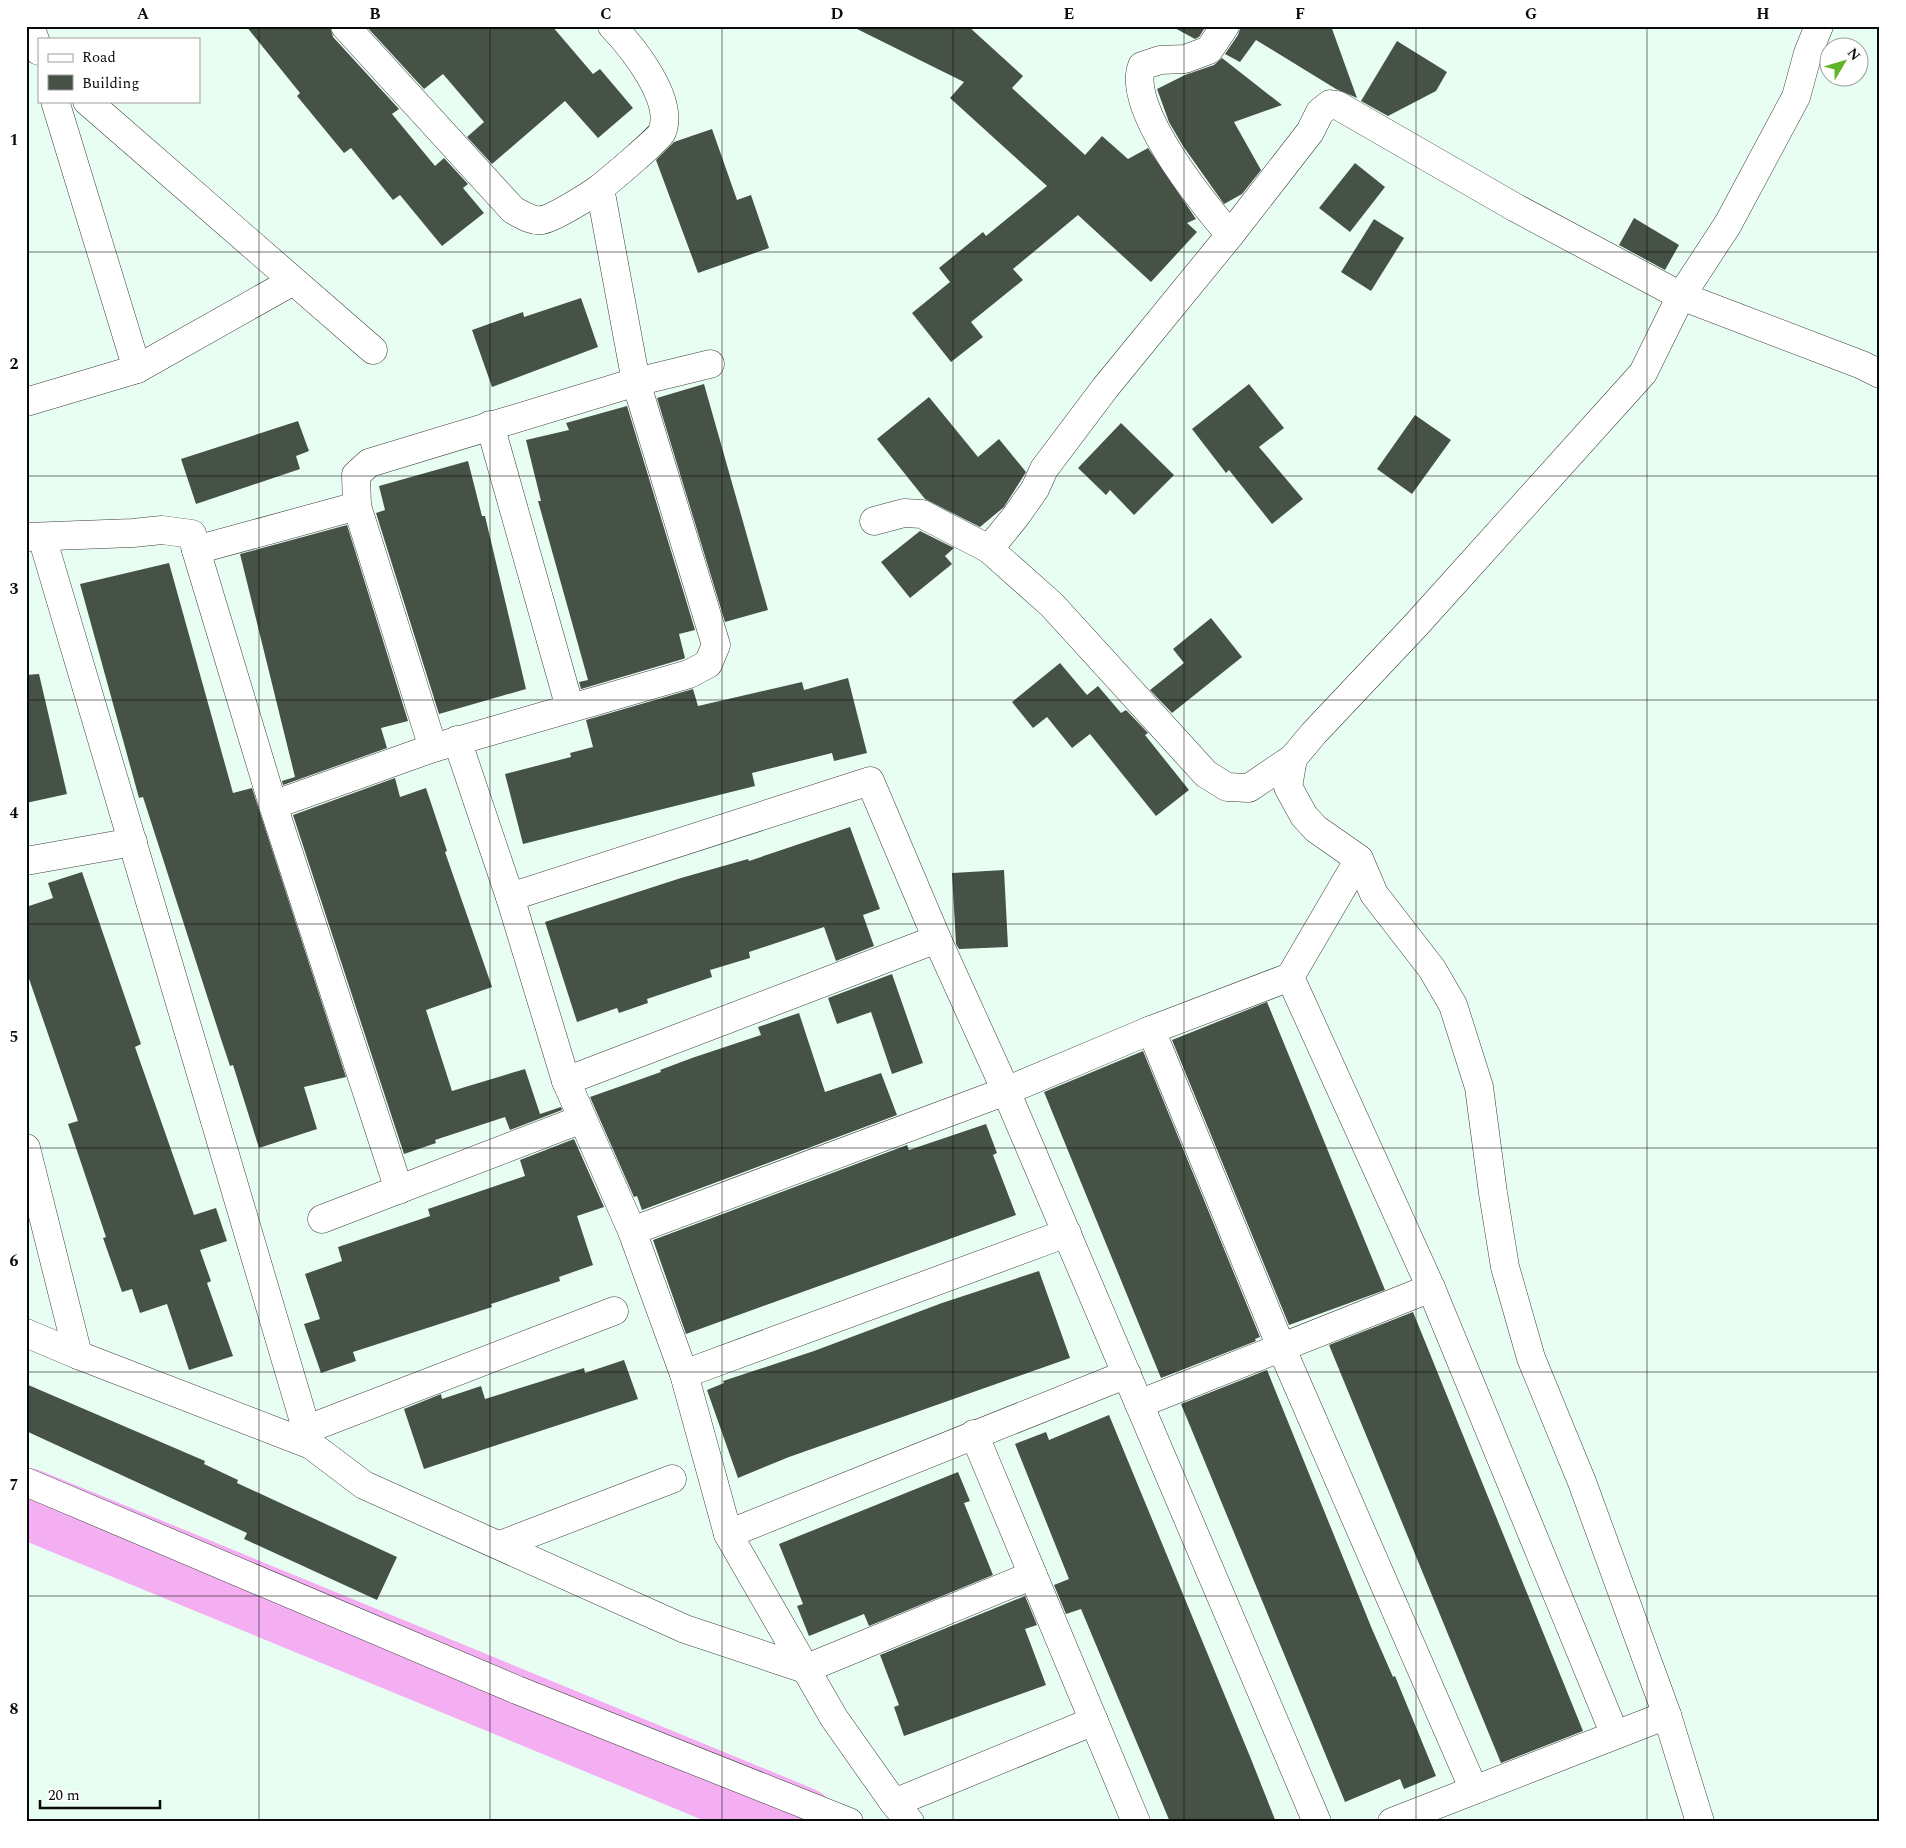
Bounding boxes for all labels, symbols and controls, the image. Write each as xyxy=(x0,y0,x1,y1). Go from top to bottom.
text: A xyxy=(137,2,150,26)
text: B xyxy=(369,2,381,26)
text: C xyxy=(600,2,612,26)
text: D xyxy=(831,2,844,26)
text: E xyxy=(1064,2,1074,26)
text: F xyxy=(1295,2,1305,26)
text: G xyxy=(1525,2,1537,26)
text: H xyxy=(1756,2,1770,26)
legend xyxy=(38,38,200,102)
north arrow xyxy=(1818,38,1868,88)
text: N xyxy=(1842,43,1866,65)
text: Road xyxy=(82,46,116,69)
text: Building xyxy=(82,72,139,95)
text: 1 xyxy=(10,128,18,152)
text: 2 xyxy=(10,352,19,376)
text: 3 xyxy=(10,577,19,601)
text: 4 xyxy=(10,801,19,825)
text: 5 xyxy=(10,1025,18,1049)
text: 6 xyxy=(10,1249,19,1273)
text: 7 xyxy=(10,1473,19,1497)
text: 8 xyxy=(10,1697,19,1721)
scale bar xyxy=(40,1778,160,1810)
text: 20 m xyxy=(48,1784,80,1807)

